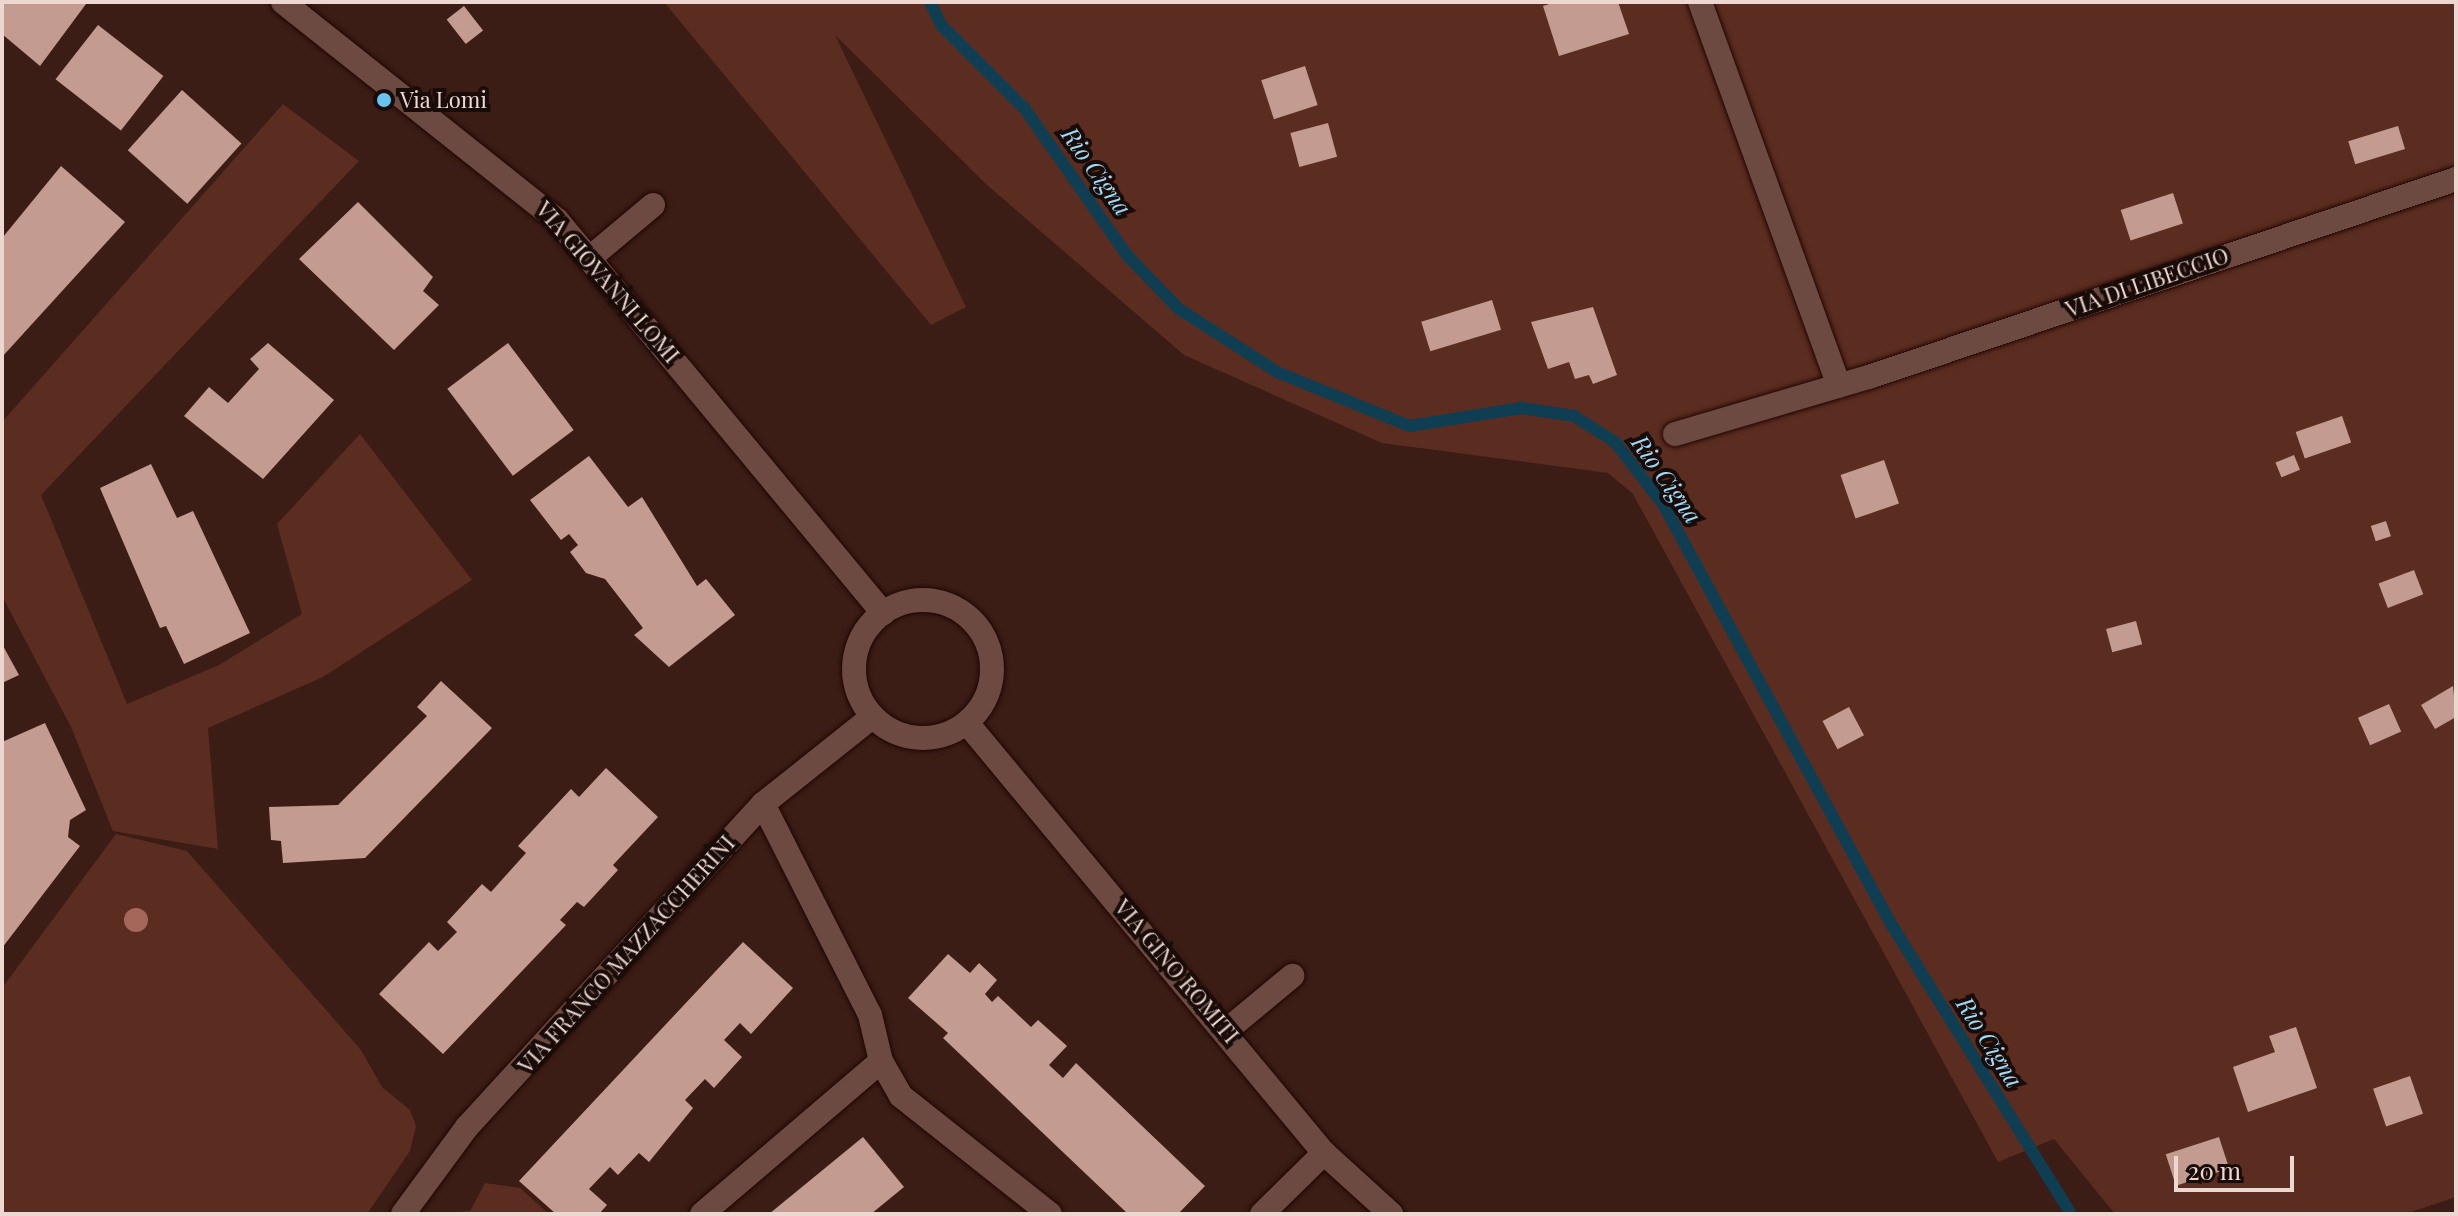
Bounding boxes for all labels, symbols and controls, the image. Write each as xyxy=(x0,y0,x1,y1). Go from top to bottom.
place label: Via Lomi xyxy=(400,87,487,113)
marker: Via Lomi xyxy=(375,91,393,109)
water label: Rio Cigna xyxy=(1056,121,1138,221)
street label: VIA GIOVANNI LOMI xyxy=(531,196,685,368)
street label: VIA DI LIBECCIO xyxy=(2062,242,2232,322)
water label: Rio Cigna xyxy=(1626,429,1708,529)
street label: VIA FRANCO MAZZACCHERINI xyxy=(512,830,740,1078)
street label: VIA GINO ROMITI xyxy=(1109,894,1245,1048)
water label: Rio Cigna xyxy=(1951,991,2029,1093)
scale bar xyxy=(2178,1140,2298,1190)
text: 20 m xyxy=(2188,1154,2241,1186)

